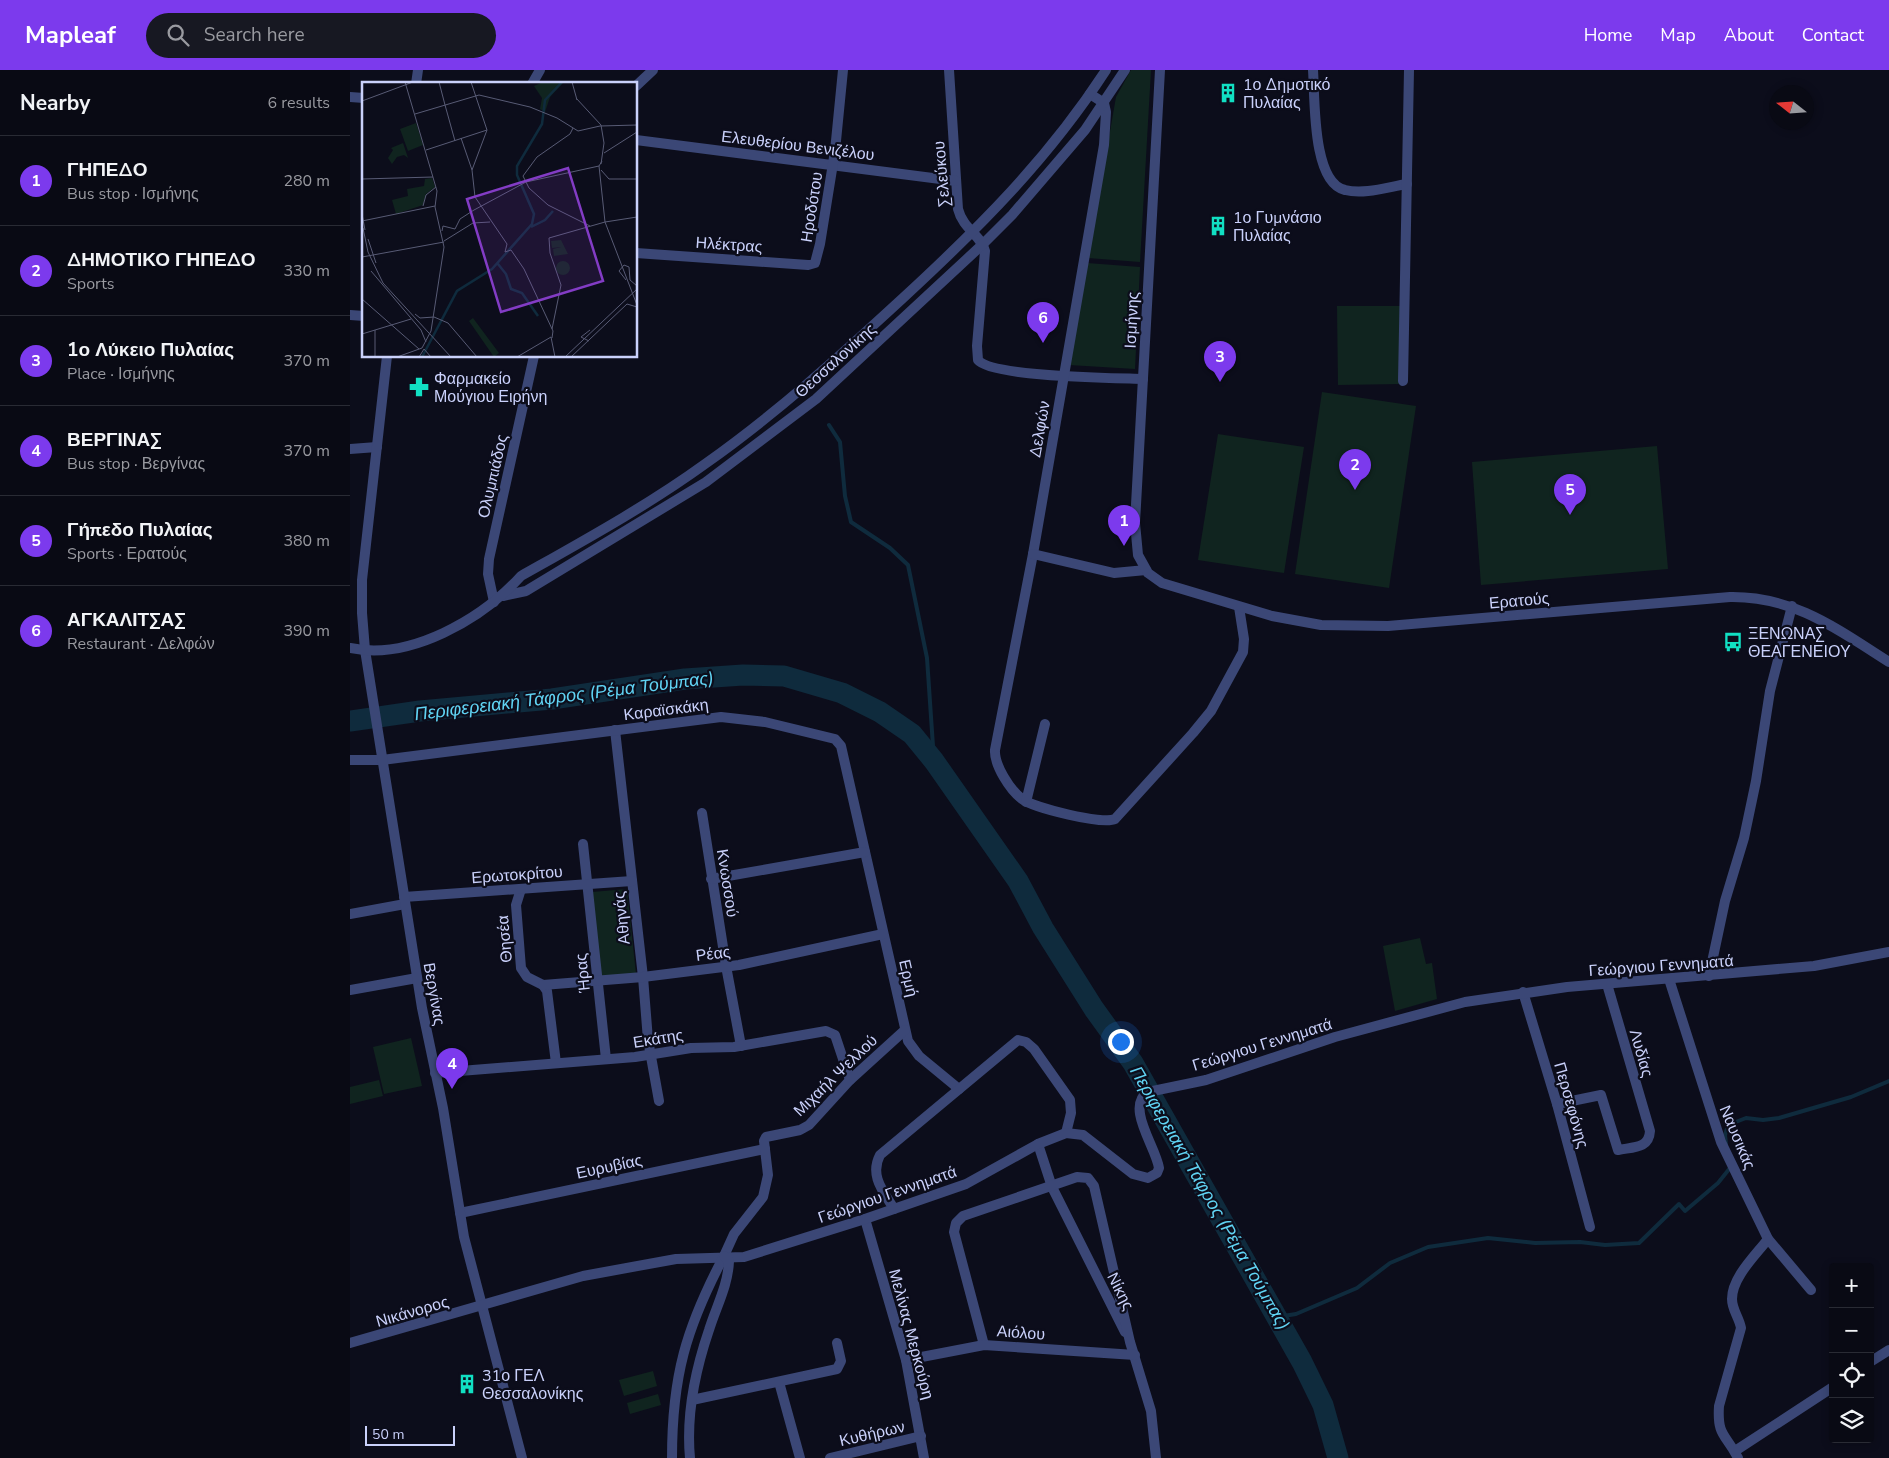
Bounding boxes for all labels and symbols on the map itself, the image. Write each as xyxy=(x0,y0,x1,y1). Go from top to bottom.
place label: 1ο Δημοτικό Πυλαίας xyxy=(1243,74,1331,114)
inset map xyxy=(362,82,638,358)
building icon: 1ο Δημοτικό Πυλαίας xyxy=(1217,82,1239,104)
north arrow xyxy=(1769,85,1814,130)
street label: Ελευθερίου Βενιζέλου xyxy=(720,126,876,166)
street label: Σελεύκου xyxy=(928,140,956,208)
street label: Ηροδότου xyxy=(796,170,828,244)
place label: 1ο Γυμνάσιο Πυλαίας xyxy=(1233,207,1322,247)
building icon: 1ο Γυμνάσιο Πυλαίας xyxy=(1207,215,1229,237)
street label: Ηλέκτρας xyxy=(695,232,763,258)
street label: Ισμήνης xyxy=(1120,291,1144,349)
pin: 6 xyxy=(1027,302,1059,343)
street label: Θεσσαλονίκης xyxy=(791,318,881,403)
pin: 3 xyxy=(1204,341,1236,382)
place label: Φαρμακείο Μούγιου Ειρήνη xyxy=(434,368,547,408)
pharmacy icon: Φαρμακείο Μούγιου Ειρήνη xyxy=(408,376,430,398)
street label: Δελφών xyxy=(1024,399,1056,459)
street label: Ολυμπιάδος xyxy=(473,432,513,520)
pin: 2 xyxy=(1339,449,1371,490)
pin: 5 xyxy=(1554,474,1586,515)
pin: 1 xyxy=(1108,505,1140,546)
street label: Ερατούς xyxy=(1488,587,1550,615)
place label: ΞΕΝΩΝΑΣ ΘΕΑΓΕΝΕΙΟΥ xyxy=(1748,623,1851,663)
bus stop icon: ΞΕΝΩΝΑΣ ΘΕΑΓΕΝΕΙΟΥ xyxy=(1722,631,1744,653)
water label: Περιφερειακή Τάφρος (Ρέμα Τούμπας) xyxy=(413,666,715,726)
street label: Καραϊσκάκη xyxy=(622,694,710,726)
street label: Κνωσσού xyxy=(711,848,743,919)
street label: Ερωτοκρίτου xyxy=(471,861,563,889)
street label: Αθηνάς xyxy=(608,890,636,946)
street label: Θησέα xyxy=(492,914,518,964)
street label: Ρέας xyxy=(695,941,732,967)
street label: Γεώργιου Γεννηματά xyxy=(1588,950,1734,982)
street label: Ήρας xyxy=(570,952,596,995)
street label: Ερμή xyxy=(893,957,923,999)
street label: Βεργίνας xyxy=(418,961,450,1028)
street label: Γεώργιου Γεννηματά xyxy=(1190,1013,1335,1077)
street label: Εκάτης xyxy=(631,1024,685,1054)
street label: Λυδίας xyxy=(1624,1027,1658,1080)
your location xyxy=(1108,1029,1134,1055)
street label: Μιχαήλ Ψελλού xyxy=(789,1030,883,1122)
pin: 4 xyxy=(436,1048,468,1089)
street label: Περσεφόνης xyxy=(1548,1060,1594,1151)
water label: Περιφερειακή Τάφρος (Ρέμα Τούμπας) xyxy=(1124,1062,1296,1334)
street label: Ναυσικάς xyxy=(1714,1102,1761,1173)
street label: Ευρυβίας xyxy=(574,1149,645,1185)
street label: Γεώργιου Γεννηματά xyxy=(815,1161,960,1229)
street label: Μελίνας Μερκούρη xyxy=(883,1267,939,1402)
street label: Νίκης xyxy=(1101,1269,1139,1314)
street label: Νικάνορος xyxy=(373,1291,452,1333)
street label: Αιόλου xyxy=(996,1320,1046,1346)
place label: 31ο ΓΕΛ Θεσσαλονίκης xyxy=(482,1365,584,1405)
building icon: 31ο ΓΕΛ Θεσσαλονίκης xyxy=(456,1373,478,1395)
street label: Κυθήρων xyxy=(837,1416,907,1452)
scale bar xyxy=(365,1423,455,1446)

